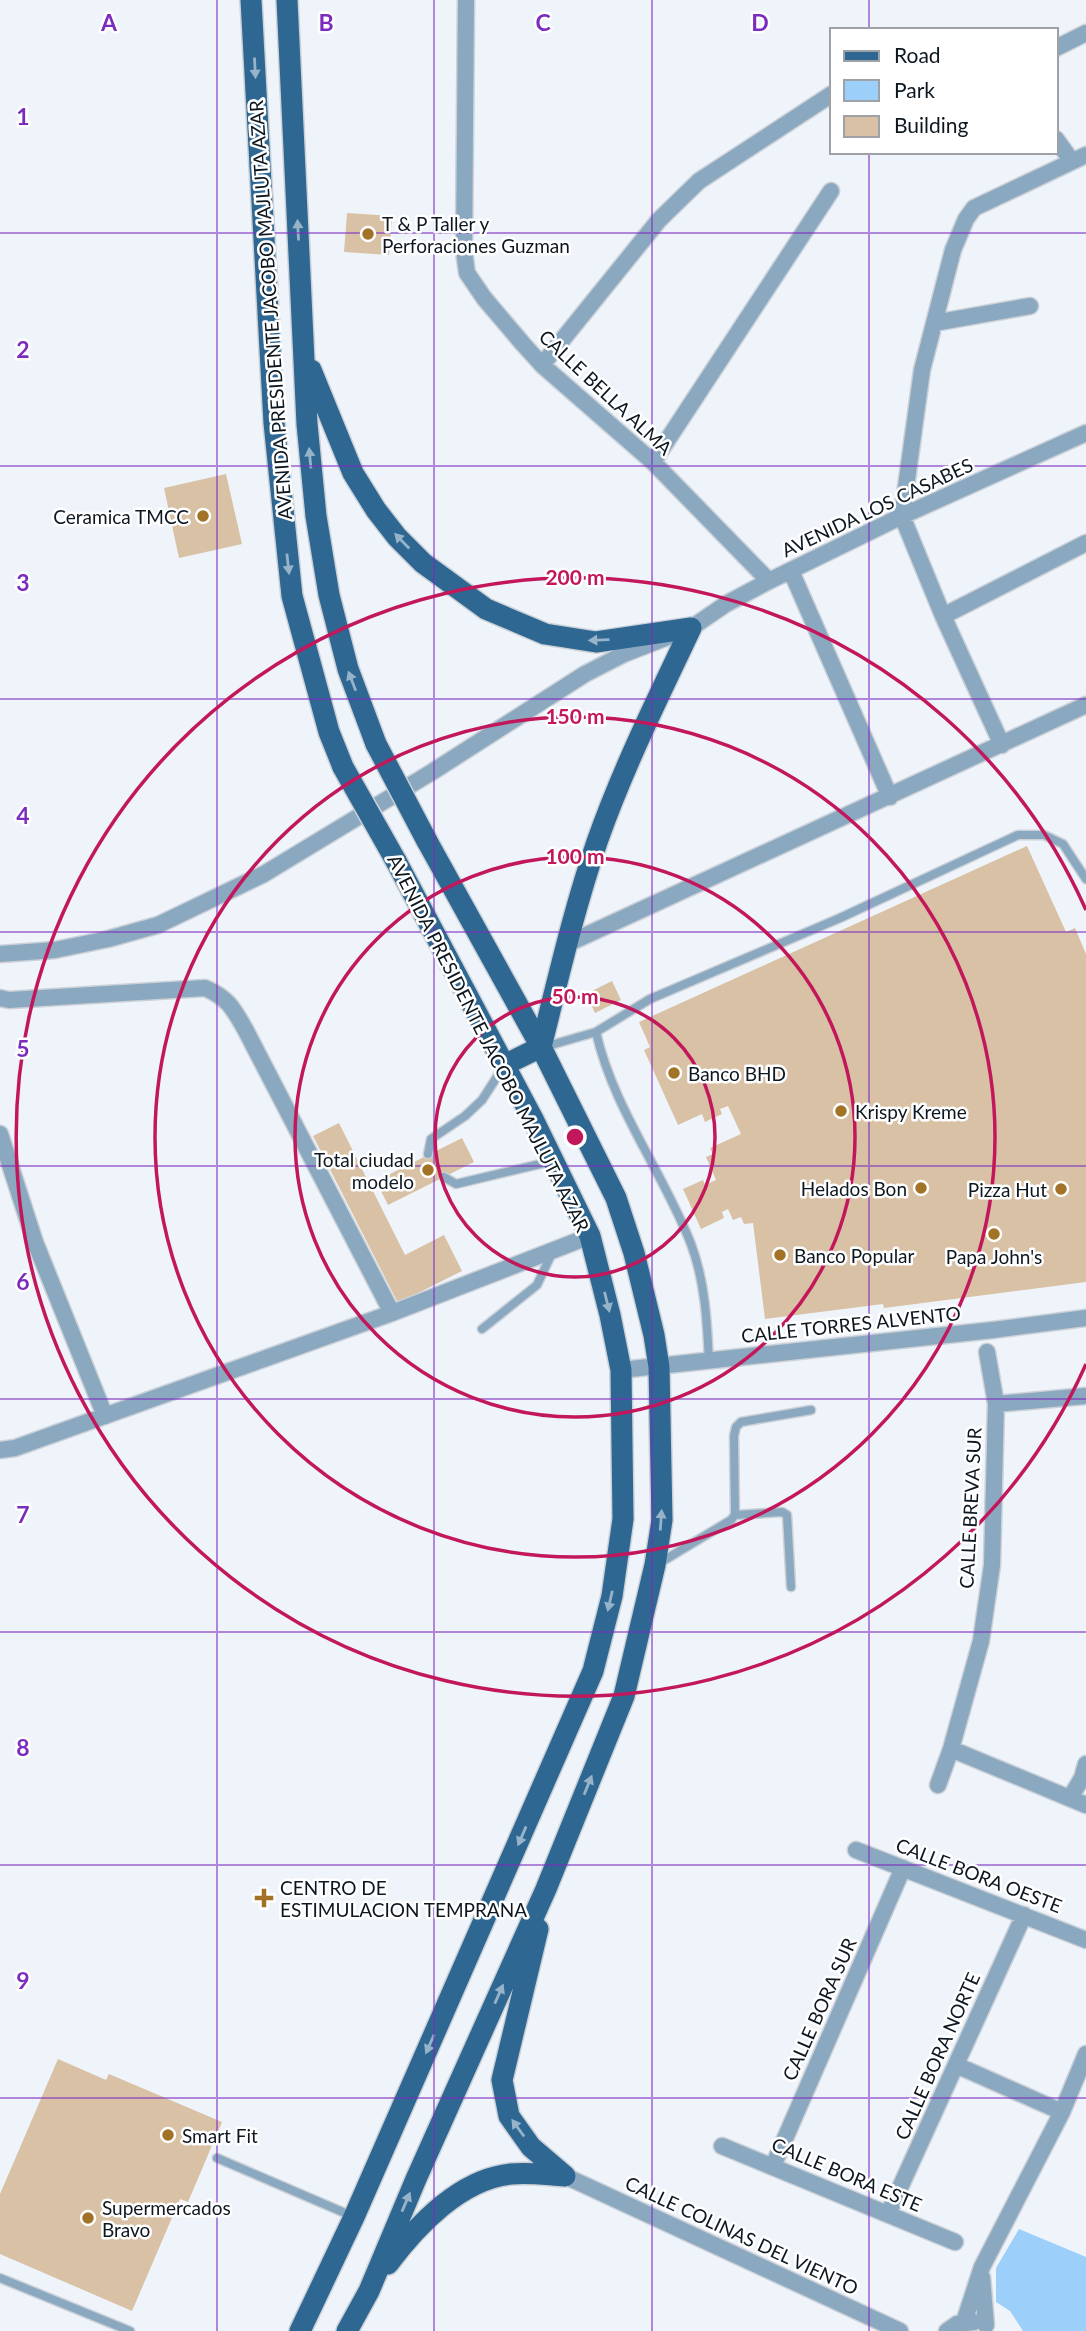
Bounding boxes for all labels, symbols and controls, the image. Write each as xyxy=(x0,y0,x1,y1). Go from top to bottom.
text: A xyxy=(100,8,118,36)
text: B xyxy=(318,8,334,36)
text: C xyxy=(535,8,551,36)
text: D xyxy=(751,8,769,36)
legend xyxy=(830,28,1058,154)
text: Road xyxy=(894,42,941,67)
one-way arrow xyxy=(249,57,260,79)
text: Park xyxy=(894,77,935,102)
street label: AVENIDA PRESIDENTE JACOBO MAJLUTA AZAR xyxy=(244,99,296,521)
text: 1 xyxy=(16,102,30,130)
text: Building xyxy=(894,112,969,137)
place label: T & P Taller y Perforaciones Guzman xyxy=(382,212,570,257)
one-way arrow xyxy=(293,219,304,241)
marker: T & P Taller y Perforaciones Guzman xyxy=(360,226,376,242)
street label: CALLE BELLA ALMA xyxy=(535,325,677,460)
text: 2 xyxy=(16,335,30,363)
one-way arrow xyxy=(304,446,315,468)
street label: AVENIDA LOS CASABES xyxy=(778,453,976,561)
place label: Ceramica TMCC xyxy=(53,505,189,528)
marker: Ceramica TMCC xyxy=(195,508,211,524)
one-way arrow xyxy=(394,533,410,550)
one-way arrow xyxy=(283,553,294,575)
text: 200 m xyxy=(545,564,605,589)
text: 3 xyxy=(16,568,30,596)
one-way arrow xyxy=(588,635,610,646)
one-way arrow xyxy=(346,670,357,691)
text: 150 m xyxy=(545,703,605,728)
text: 4 xyxy=(16,801,30,829)
text: 100 m xyxy=(545,843,605,868)
street label: AVENIDA PRESIDENTE JACOBO MAJLUTA AZAR xyxy=(383,850,595,1236)
text: 50 m xyxy=(551,983,599,1008)
text: 5 xyxy=(16,1034,30,1062)
place label: Banco BHD xyxy=(688,1062,786,1085)
marker: Banco BHD xyxy=(666,1065,682,1081)
place label: Krispy Kreme xyxy=(855,1100,967,1123)
marker: Krispy Kreme xyxy=(833,1103,849,1119)
centre of rings xyxy=(563,1125,587,1149)
place label: Total ciudad modelo xyxy=(314,1148,414,1193)
marker: Total ciudad modelo xyxy=(420,1162,436,1178)
place label: Helados Bon xyxy=(801,1177,907,1200)
place label: Pizza Hut xyxy=(968,1178,1047,1201)
marker: Helados Bon xyxy=(913,1180,929,1196)
marker: Pizza Hut xyxy=(1053,1181,1069,1197)
marker: Papa John's xyxy=(986,1226,1002,1242)
place label: Banco Popular xyxy=(794,1244,915,1267)
place label: Papa John's xyxy=(946,1245,1042,1268)
marker: Banco Popular xyxy=(772,1247,788,1263)
text: 6 xyxy=(16,1267,30,1295)
one-way arrow xyxy=(602,1291,613,1313)
street label: CALLE TORRES ALVENTO xyxy=(740,1301,962,1347)
street label: CALLE BREVA SUR xyxy=(954,1427,986,1589)
text: 7 xyxy=(16,1500,30,1528)
one-way arrow xyxy=(656,1509,667,1531)
one-way arrow xyxy=(605,1590,616,1612)
text: 8 xyxy=(16,1733,30,1761)
one-way arrow xyxy=(582,1774,593,1795)
one-way arrow xyxy=(516,1826,528,1846)
street label: CALLE BORA OESTE xyxy=(893,1833,1065,1917)
place label: CENTRO DE ESTIMULACION TEMPRANA xyxy=(280,1876,527,1921)
marker: CENTRO DE ESTIMULACION TEMPRANA xyxy=(254,1888,274,1908)
street label: CALLE BORA SUR xyxy=(777,1934,861,2084)
text: 9 xyxy=(16,1966,30,1994)
street label: CALLE BORA NORTE xyxy=(890,1969,984,2143)
one-way arrow xyxy=(494,1984,505,2005)
one-way arrow xyxy=(424,2034,436,2054)
one-way arrow xyxy=(511,2119,525,2137)
place label: Smart Fit xyxy=(182,2124,258,2147)
marker: Smart Fit xyxy=(160,2127,176,2143)
street label: CALLE BORA ESTE xyxy=(768,2132,926,2216)
street label: CALLE COLINAS DEL VIENTO xyxy=(622,2171,862,2299)
one-way arrow xyxy=(401,2192,412,2213)
place label: Supermercados Bravo xyxy=(102,2196,231,2241)
marker: Supermercados Bravo xyxy=(80,2210,96,2226)

